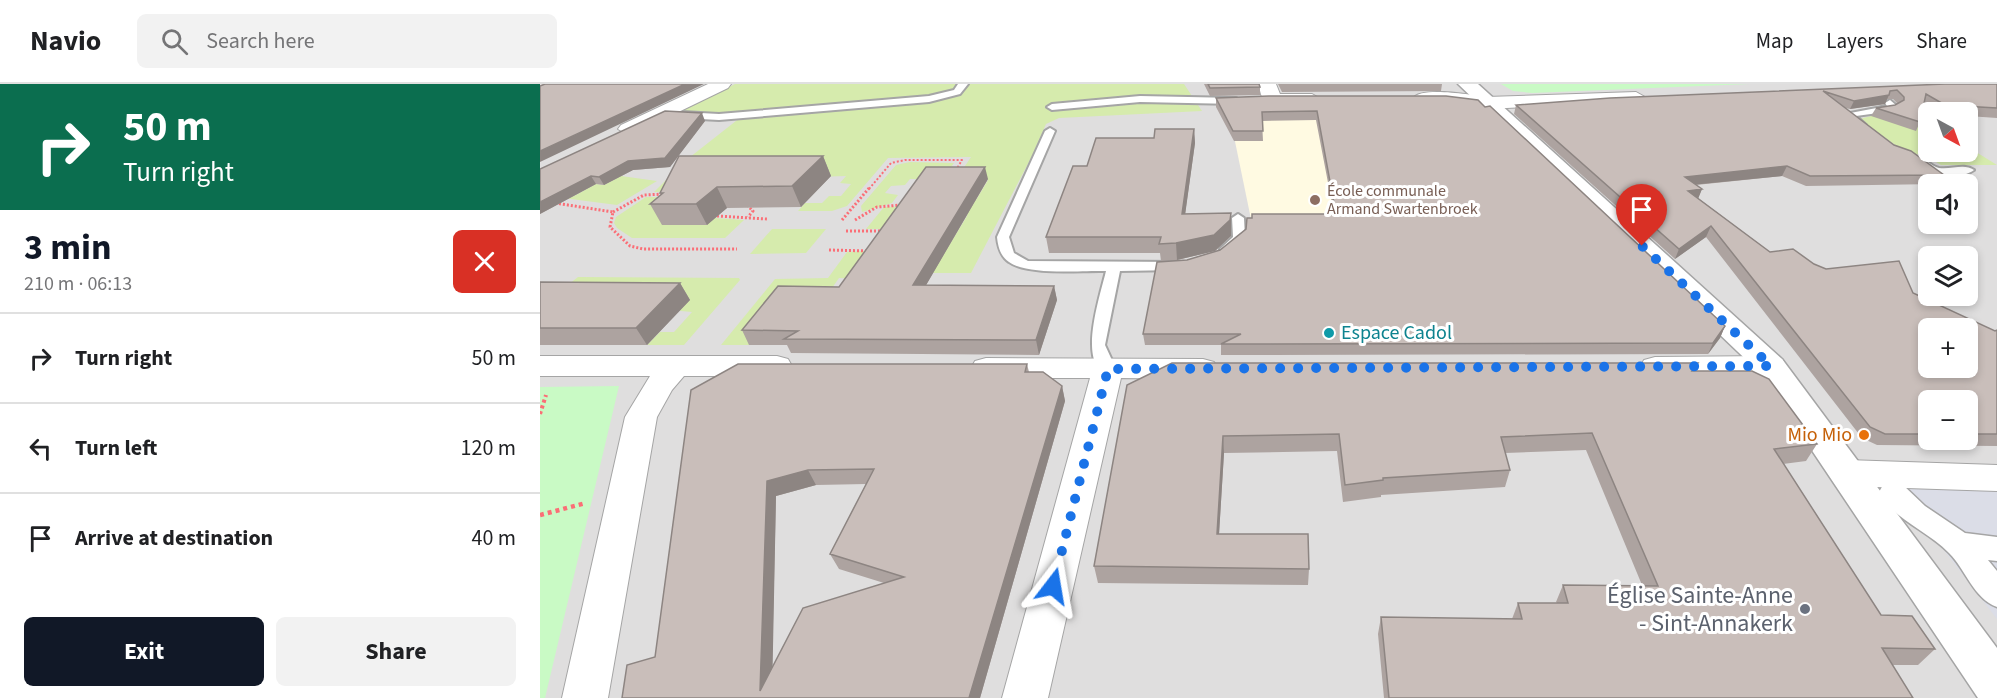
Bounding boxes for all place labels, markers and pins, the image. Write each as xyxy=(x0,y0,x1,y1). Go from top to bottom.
place label: École communale Armand Swartenbroek xyxy=(1327,180,1478,220)
pin xyxy=(1616,184,1667,246)
marker: École communale Armand Swartenbroek xyxy=(1308,193,1322,207)
place label: Espace Cadol xyxy=(1341,319,1452,347)
marker: Espace Cadol xyxy=(1322,326,1336,340)
place label: Mio Mio xyxy=(1787,421,1852,449)
marker: Mio Mio xyxy=(1857,428,1871,442)
place label: Église Sainte-Anne - Sint-Annakerk xyxy=(1607,578,1793,641)
marker: Église Sainte-Anne - Sint-Annakerk xyxy=(1798,602,1812,616)

